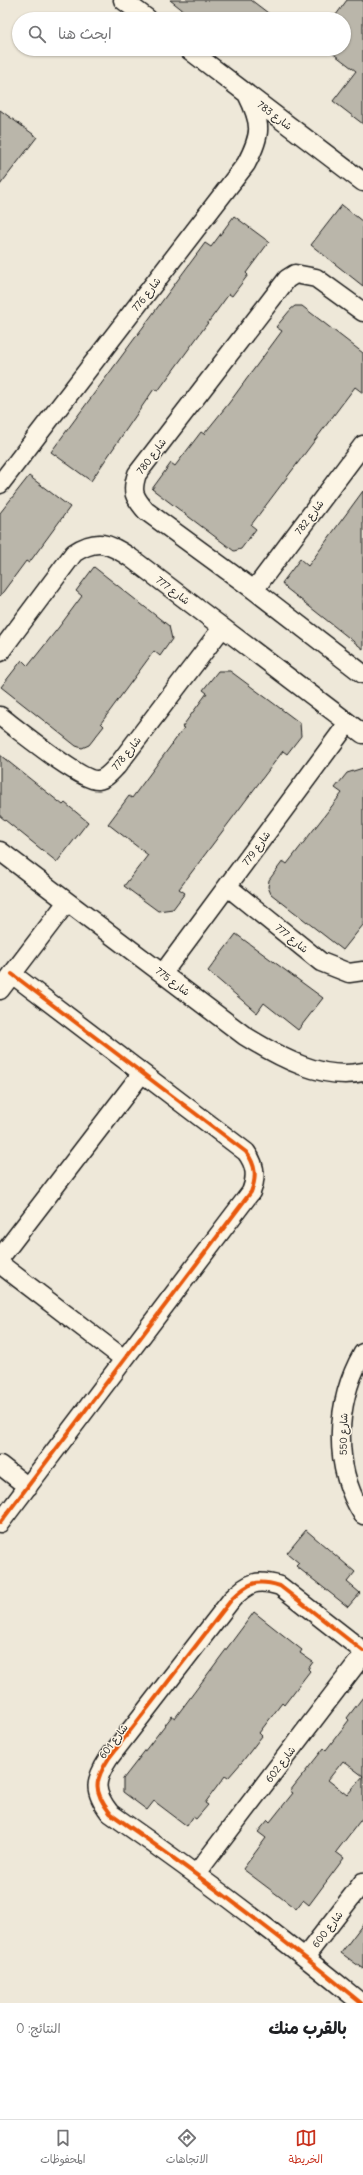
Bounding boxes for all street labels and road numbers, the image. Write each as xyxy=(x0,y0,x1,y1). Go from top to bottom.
street label: شارع 783 xyxy=(254,98,295,134)
street label: شارع 776 xyxy=(129,275,165,314)
street label: شارع 780 xyxy=(134,436,170,477)
street label: شارع 782 xyxy=(292,497,328,538)
street label: شارع 777 xyxy=(153,574,192,608)
street label: شارع 778 xyxy=(109,734,145,773)
street label: شارع 779 xyxy=(240,828,274,869)
street label: شارع 777 xyxy=(272,921,311,957)
street label: شارع 775 xyxy=(152,964,193,999)
street label: شارع 550 xyxy=(337,1413,351,1455)
street label: شارع 601 xyxy=(96,1721,132,1762)
street label: شارع 602 xyxy=(263,1743,299,1786)
street label: شارع 600 xyxy=(309,1908,347,1951)

